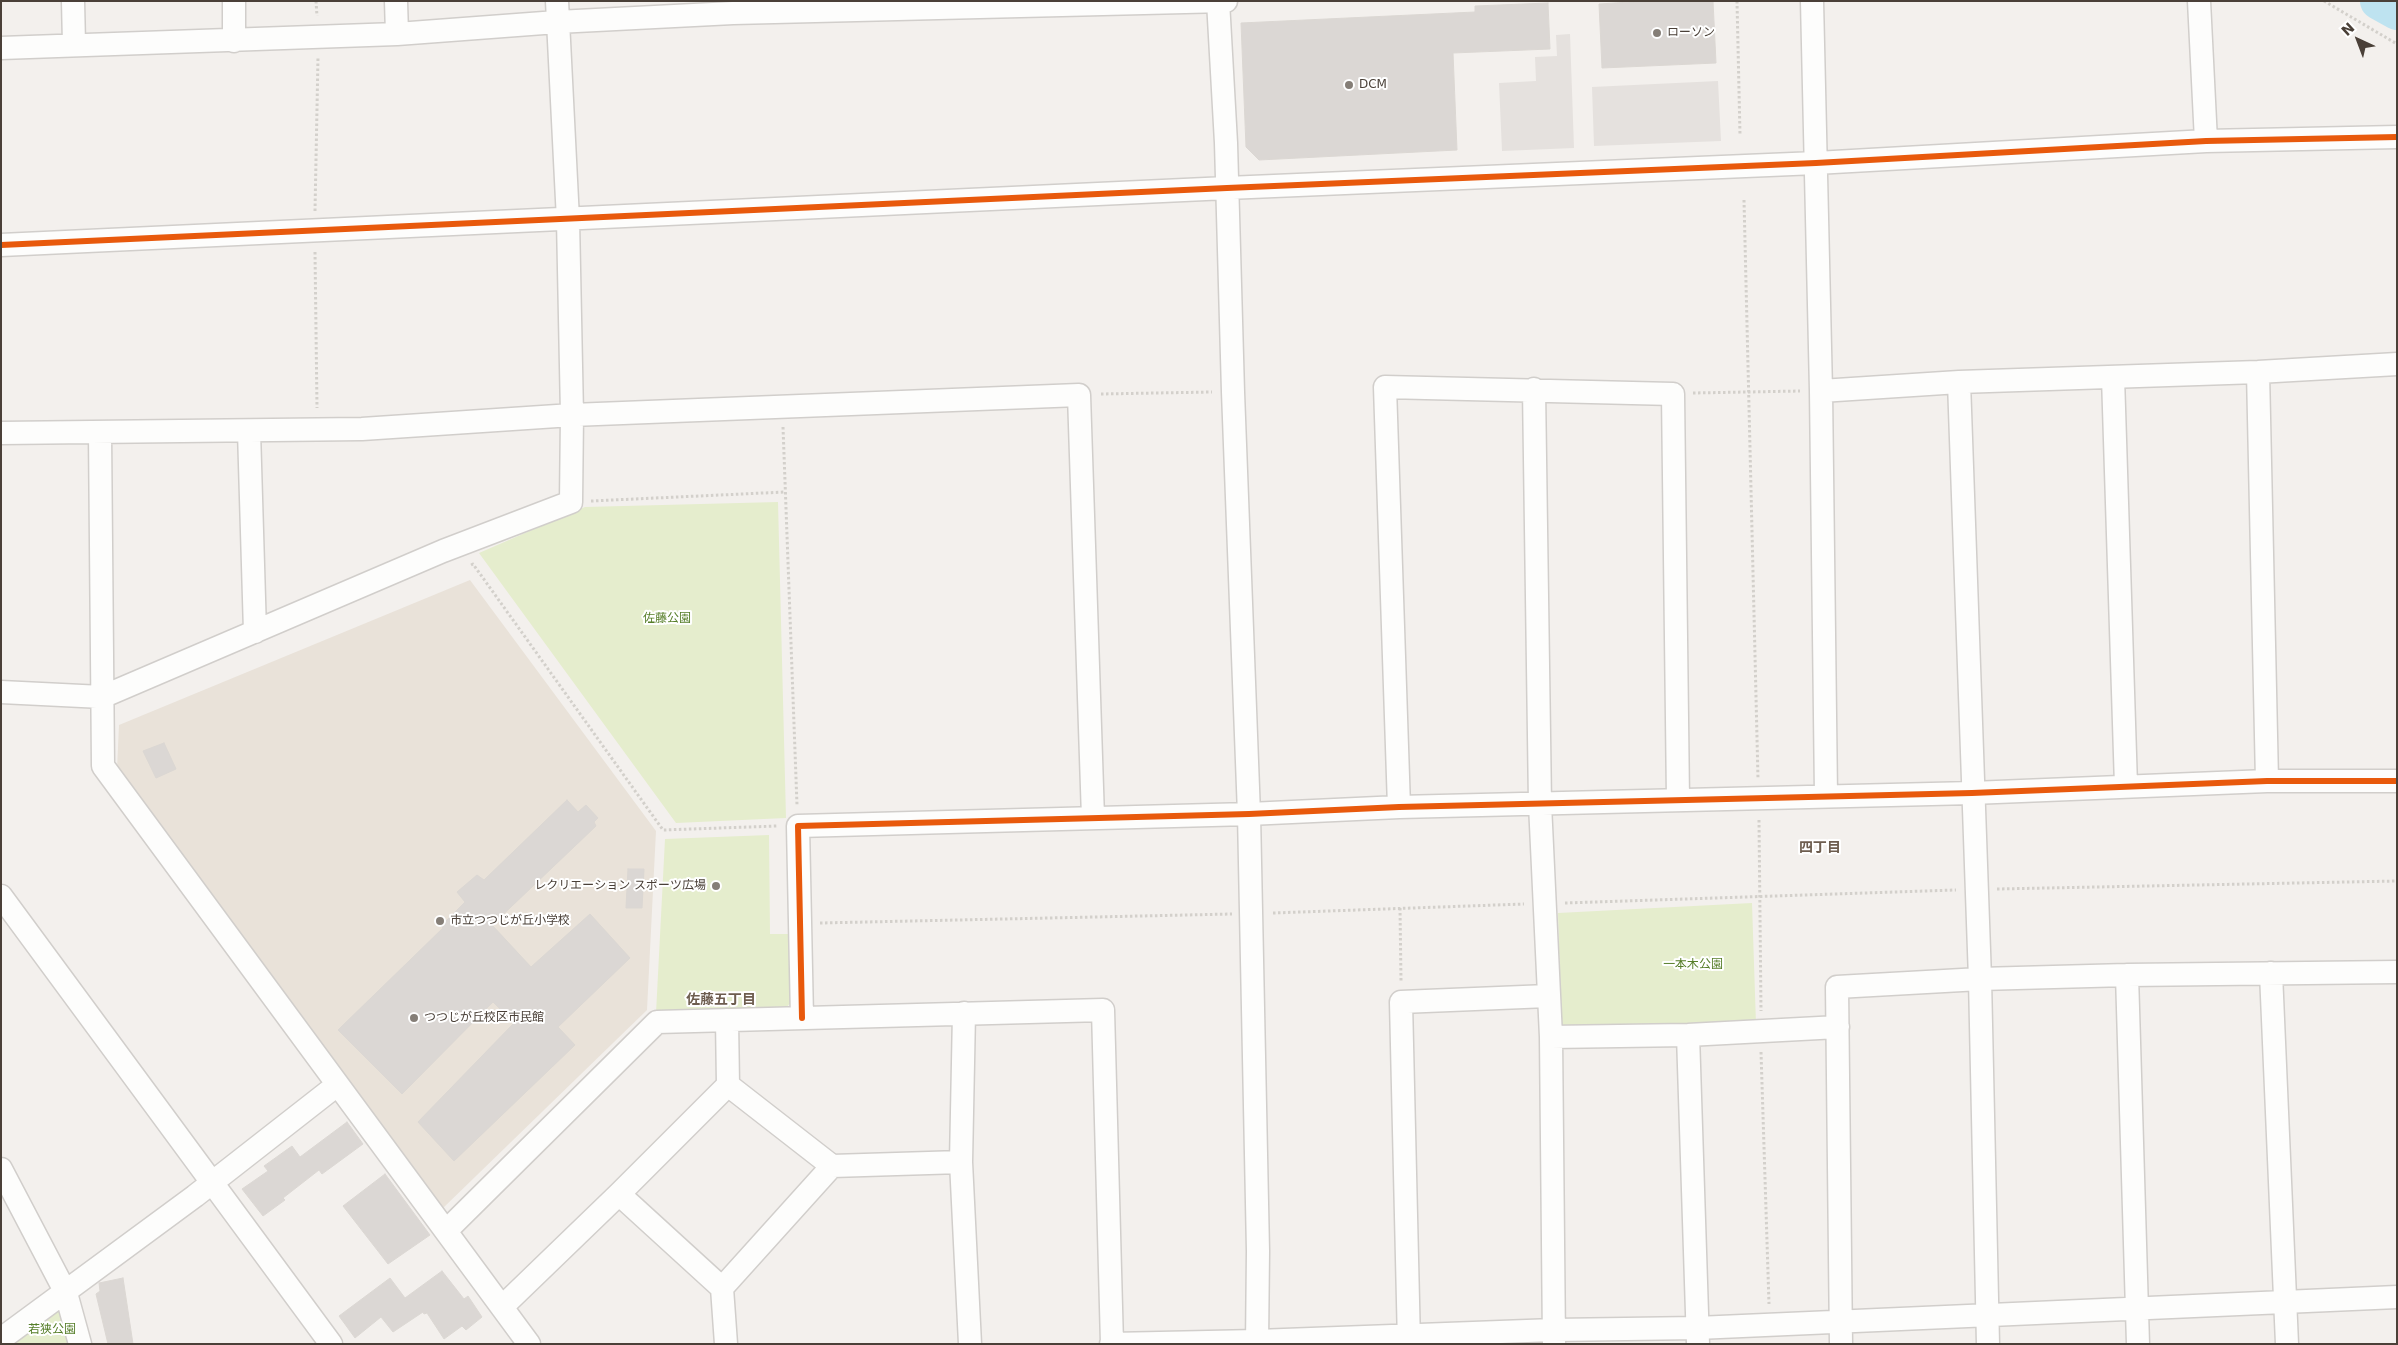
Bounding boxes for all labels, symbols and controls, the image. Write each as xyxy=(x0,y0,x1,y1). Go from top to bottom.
north arrow xyxy=(2333,15,2383,65)
text: N xyxy=(2338,19,2358,39)
place label: ローソン xyxy=(1667,26,1715,40)
marker: ローソン xyxy=(1651,27,1663,39)
place label: DCM xyxy=(1359,78,1387,92)
marker: DCM xyxy=(1343,79,1355,91)
park label: 佐藤公園 xyxy=(643,612,691,626)
district label: 四丁目 xyxy=(1799,840,1841,856)
place label: レクリエーション スポーツ広場 xyxy=(534,879,706,893)
marker: レクリエーション スポーツ広場 xyxy=(710,880,722,892)
place label: 市立つつじが丘小学校 xyxy=(450,914,570,928)
marker: 市立つつじが丘小学校 xyxy=(434,915,446,927)
park label: 一本木公園 xyxy=(1663,958,1723,972)
district label: 佐藤五丁目 xyxy=(686,992,756,1008)
place label: つつじが丘校区市民館 xyxy=(424,1011,544,1025)
marker: つつじが丘校区市民館 xyxy=(408,1012,420,1024)
park label: 若狭公園 xyxy=(28,1323,76,1337)

